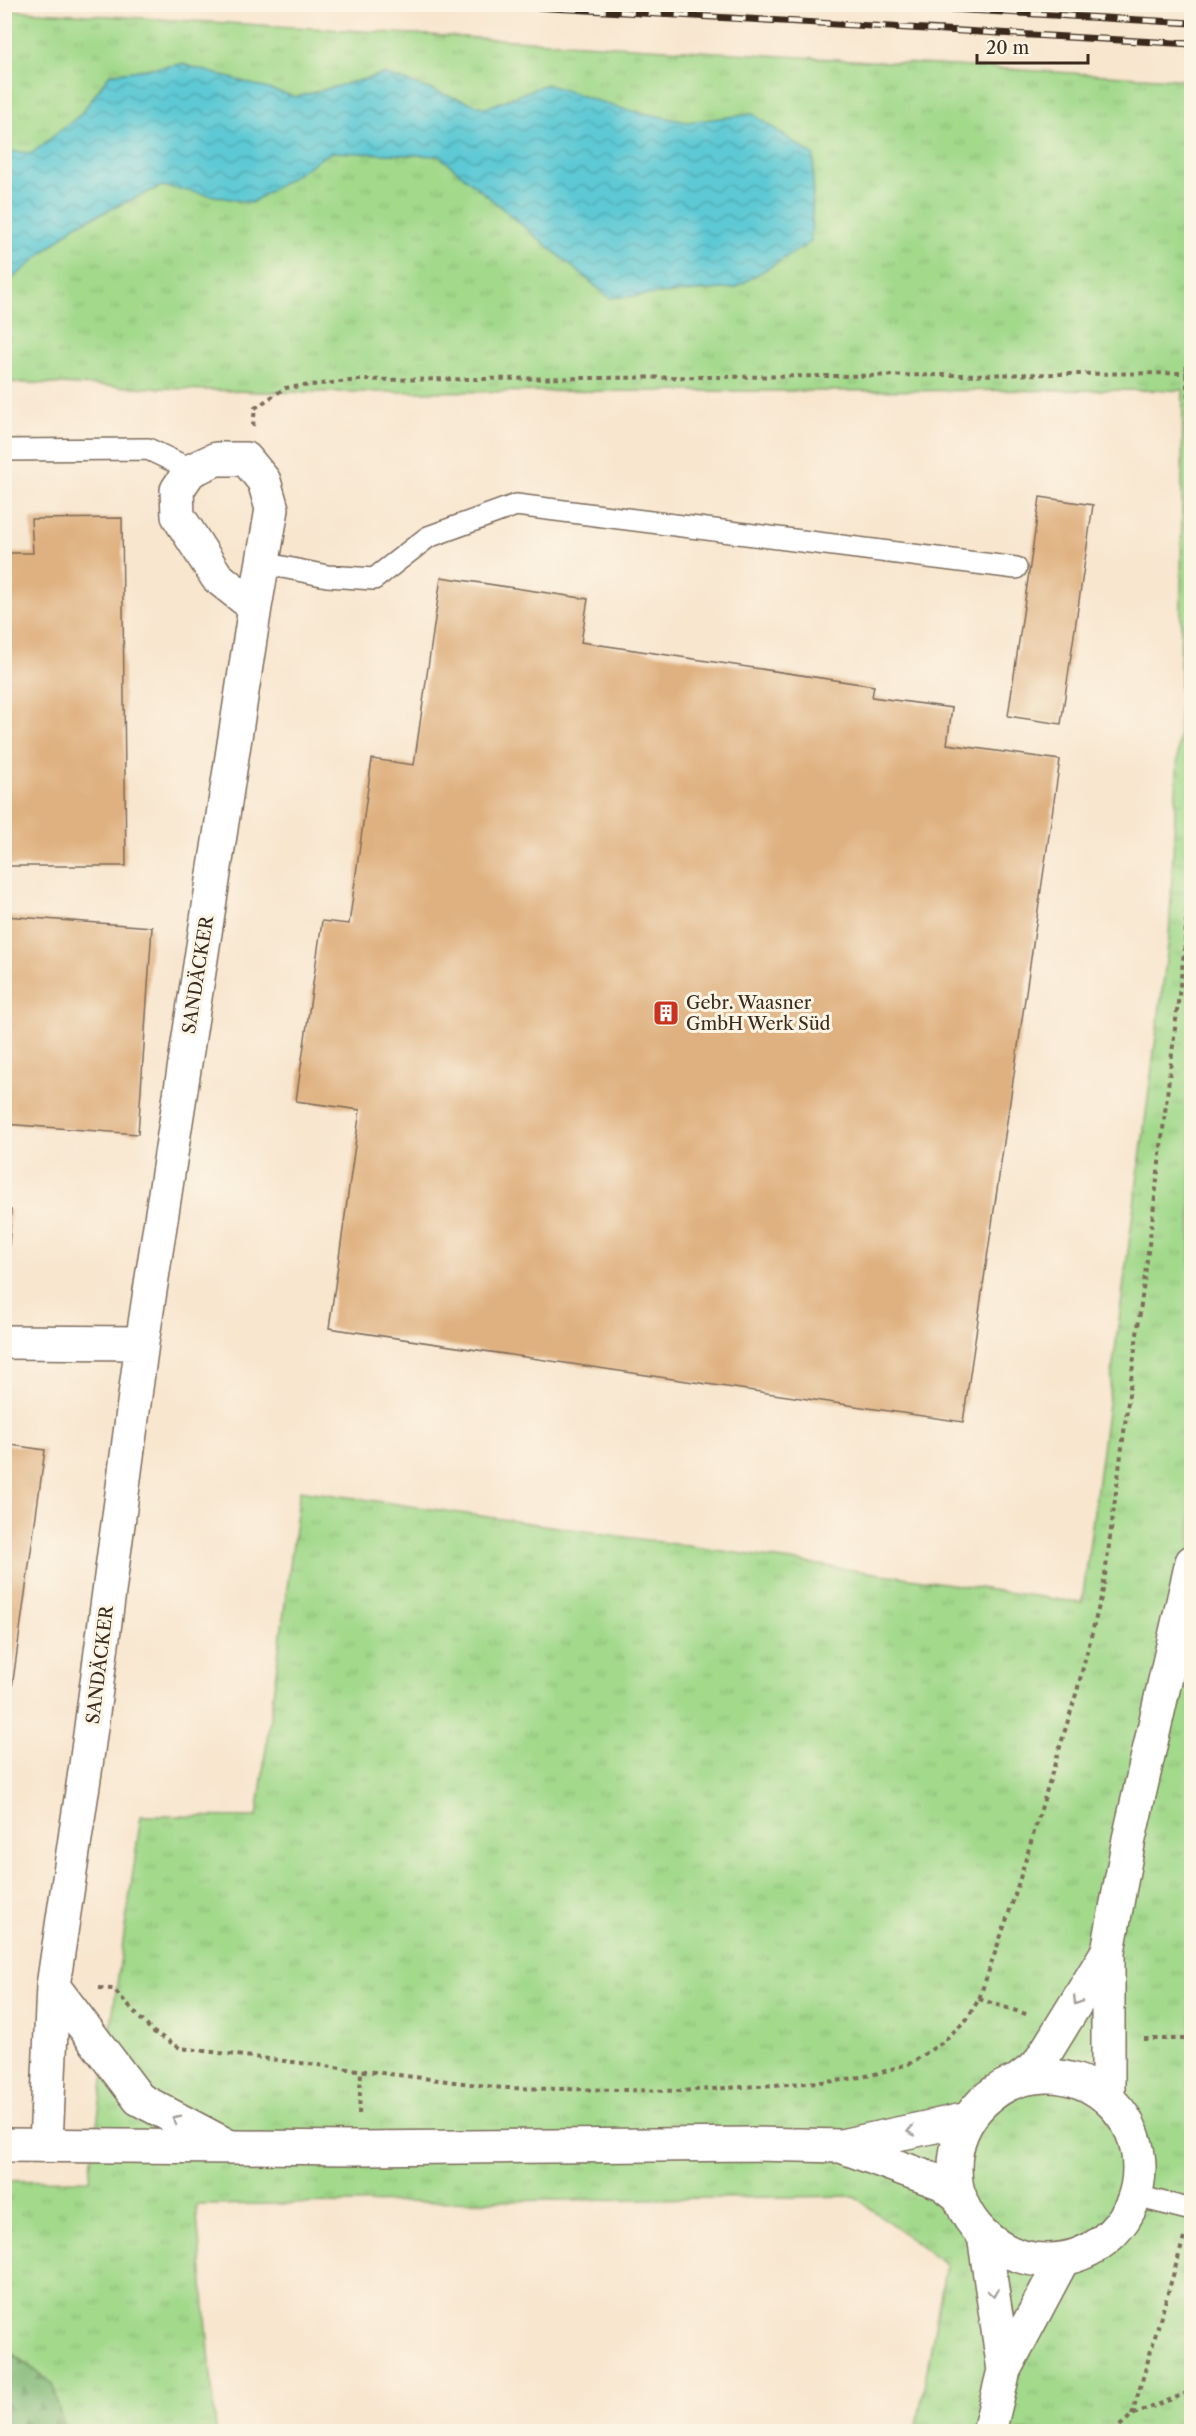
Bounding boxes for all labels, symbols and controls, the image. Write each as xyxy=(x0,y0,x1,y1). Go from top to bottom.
scale bar xyxy=(977,27,1088,65)
text: 20 m xyxy=(986,37,1030,59)
street label: SANDÄCKER xyxy=(177,914,218,1035)
place label: Gebr. Waasner GmbH Werk Süd xyxy=(686,992,831,1035)
building icon: Gebr. Waasner GmbH Werk Süd xyxy=(651,998,681,1028)
street label: SANDÄCKER xyxy=(81,1604,118,1725)
one-way arrow xyxy=(1072,1995,1084,2005)
one-way arrow xyxy=(172,2115,182,2126)
one-way arrow xyxy=(906,2124,916,2137)
one-way arrow xyxy=(986,2289,998,2298)

